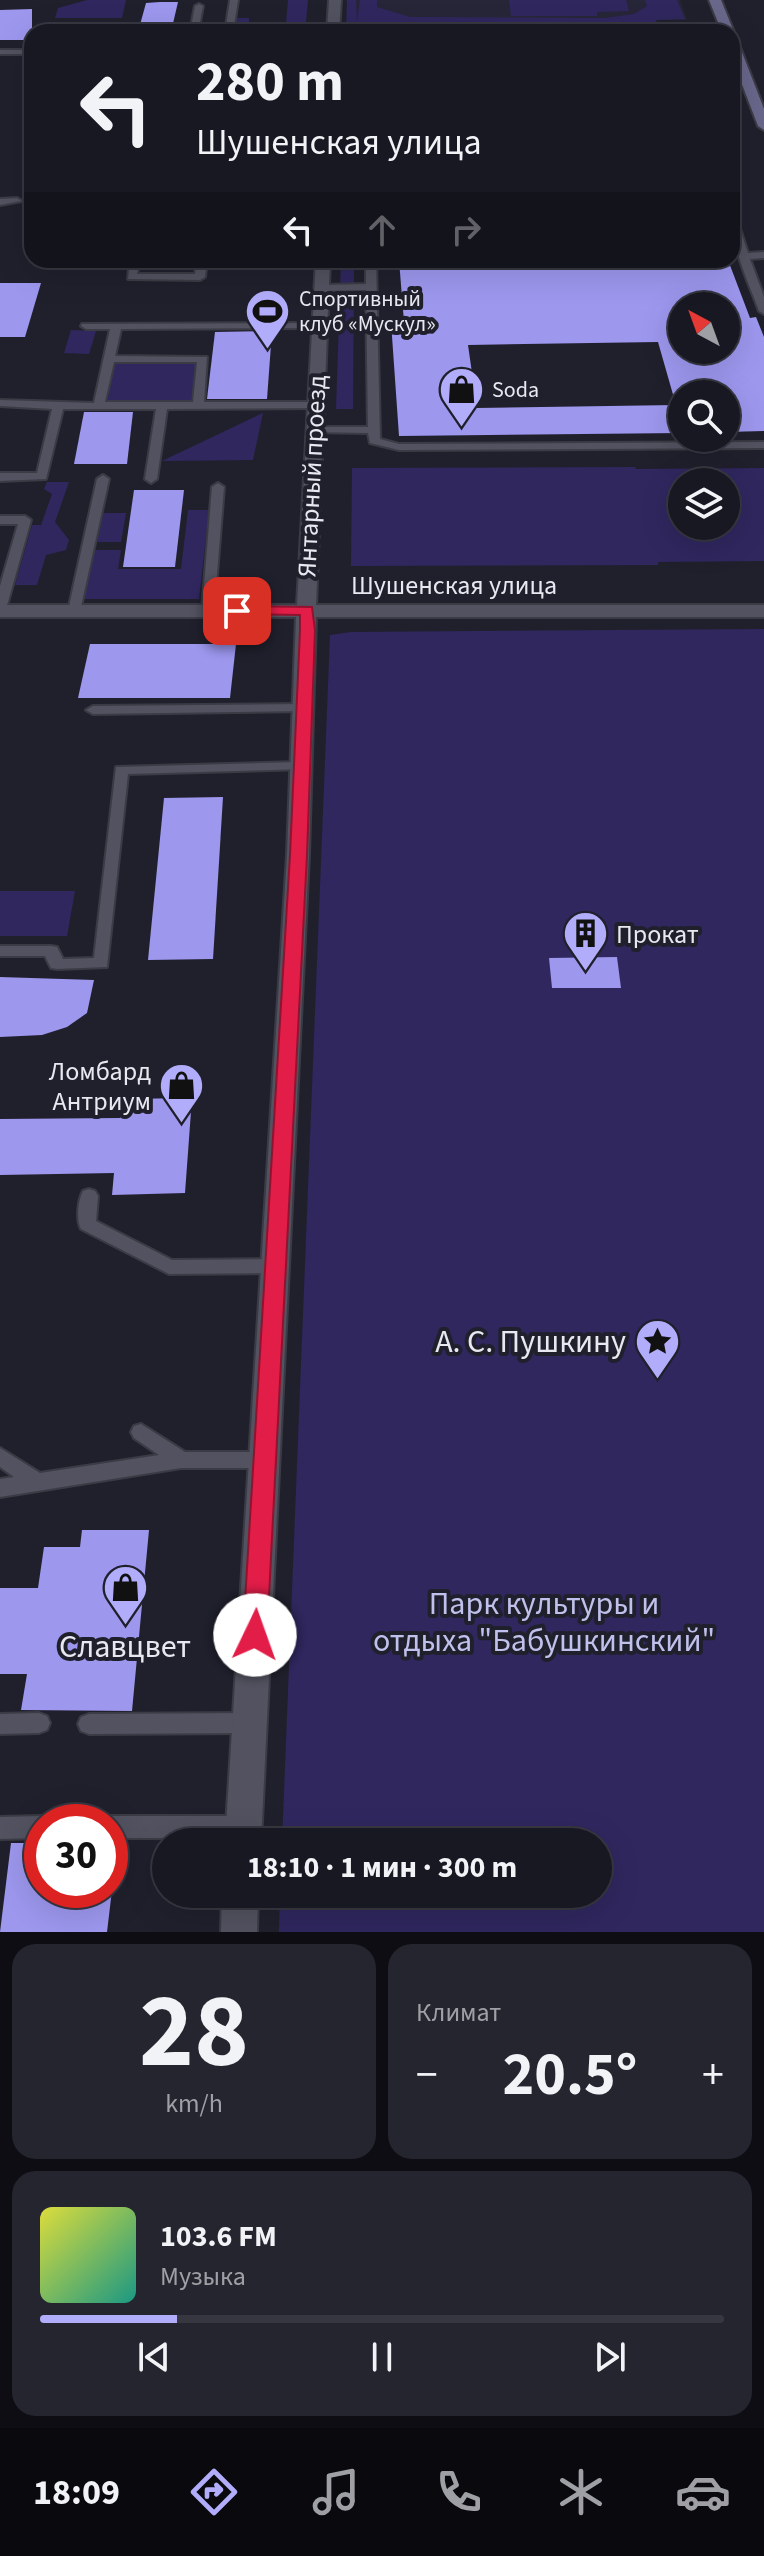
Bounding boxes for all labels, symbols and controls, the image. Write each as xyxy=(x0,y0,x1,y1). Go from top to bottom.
text: 280 m xyxy=(196,43,344,122)
icon: left xyxy=(64,56,168,160)
text: Шушенская улица xyxy=(196,117,482,168)
icon: left xyxy=(276,208,320,252)
icon: ahead xyxy=(360,208,404,252)
icon: right xyxy=(444,208,488,252)
place label: Спортивный клуб «Мускул» xyxy=(299,283,436,340)
sports icon: Спортивный клуб «Мускул» xyxy=(244,288,292,351)
north arrow xyxy=(668,292,740,364)
map controls xyxy=(668,292,740,540)
shop icon: Soda xyxy=(437,366,485,429)
street label: Янтарный проезд xyxy=(288,374,336,578)
place label: Soda xyxy=(492,374,539,406)
button: search xyxy=(668,380,740,452)
button: layers xyxy=(668,468,740,540)
street label: Шушенская улица xyxy=(351,567,557,604)
pin xyxy=(203,577,271,645)
icon: arrive xyxy=(215,589,259,633)
building icon: Прокат xyxy=(561,910,609,973)
place label: Прокат xyxy=(616,916,699,953)
place label: Ломбард Антриум xyxy=(49,1053,151,1120)
shop icon: Ломбард Антриум xyxy=(158,1062,206,1125)
place icon: А. С. Пушкину xyxy=(633,1318,681,1381)
place label: А. С. Пушкину xyxy=(435,1319,626,1365)
shop icon: Славцвет xyxy=(101,1564,149,1627)
park label: Парк культуры и отдыха "Бабушкинский" xyxy=(373,1581,715,1664)
position arrow xyxy=(213,1593,297,1677)
place label: Славцвет xyxy=(59,1624,191,1670)
speed limit sign: 30 xyxy=(24,1804,128,1908)
text: 18:10 · 1 мин · 300 m xyxy=(247,1846,517,1889)
text: 28 xyxy=(139,1959,249,2107)
text: Климат xyxy=(416,1994,501,2031)
text: 20.5° xyxy=(503,2033,637,2118)
text: − xyxy=(416,2044,438,2107)
text: + xyxy=(702,2044,724,2107)
text: km/h xyxy=(165,2085,223,2122)
text: 103.6 FM xyxy=(160,2215,277,2258)
text: Музыка xyxy=(160,2258,246,2295)
icon: previous xyxy=(132,2335,176,2379)
icon: pause xyxy=(360,2335,404,2379)
icon: next xyxy=(588,2335,632,2379)
icon: directions xyxy=(186,2464,242,2520)
icon: music xyxy=(308,2464,364,2520)
icon: phone xyxy=(431,2464,487,2520)
icon: climate xyxy=(553,2464,609,2520)
icon: car xyxy=(675,2464,731,2520)
text: 18:09 xyxy=(33,2467,120,2518)

